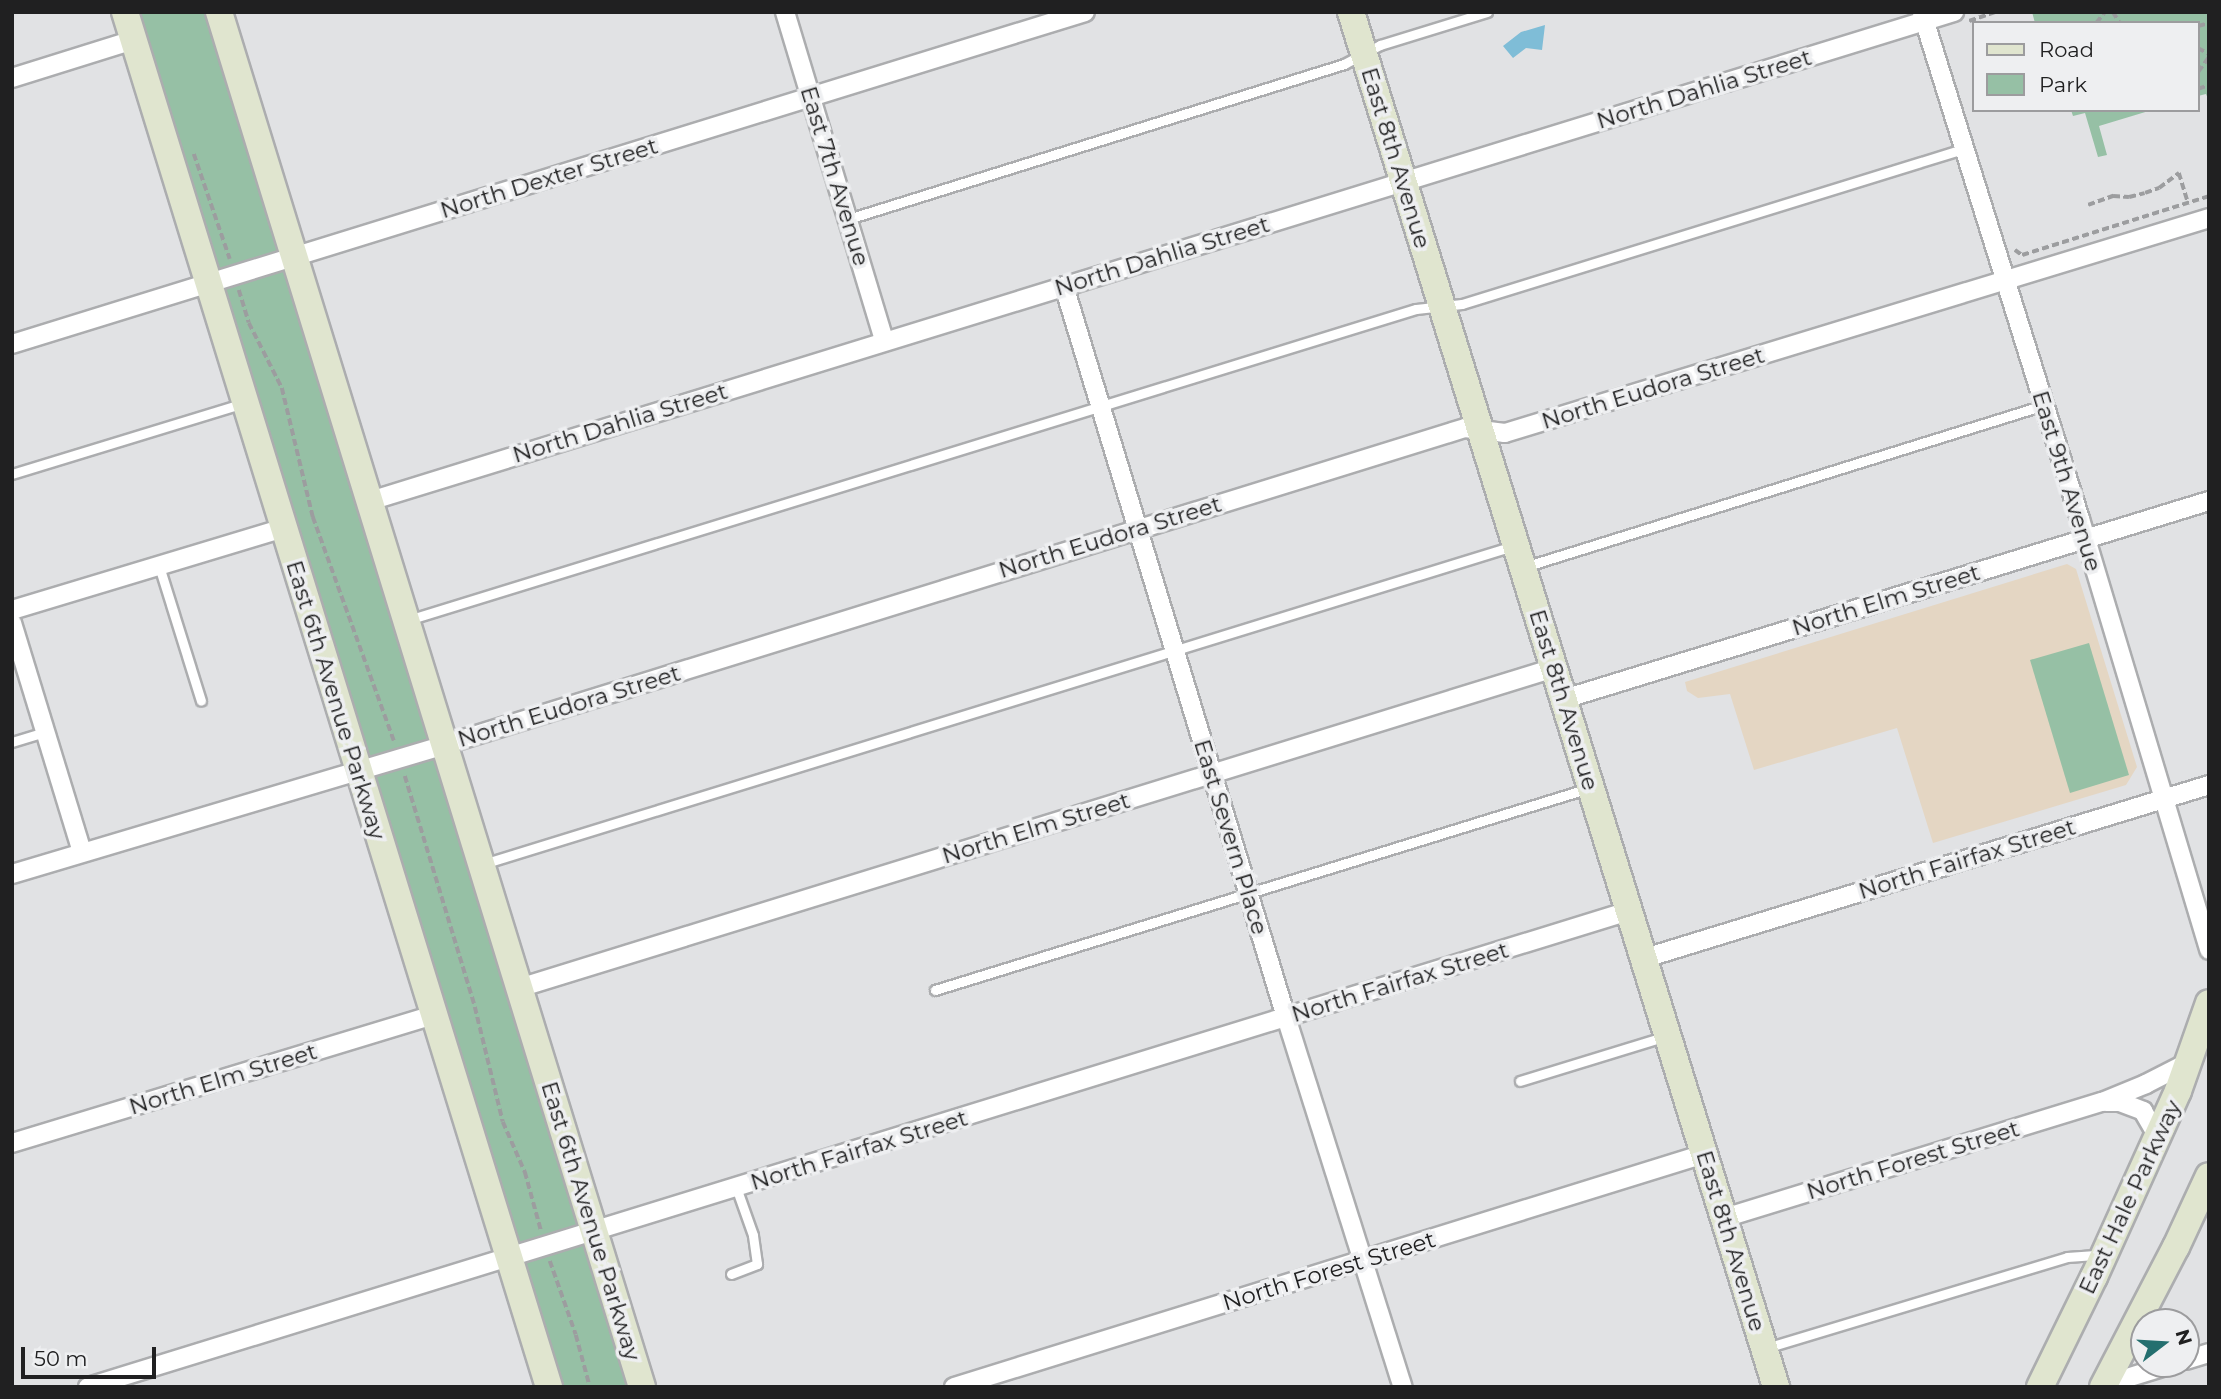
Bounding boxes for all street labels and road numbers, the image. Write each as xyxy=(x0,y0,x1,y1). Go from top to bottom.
street label: North Dahlia Street xyxy=(1593,43,1815,135)
street label: East 8th Avenue xyxy=(1355,64,1437,252)
street label: East 7th Avenue xyxy=(795,83,875,269)
street label: North Dexter Street xyxy=(437,132,661,224)
street label: North Dahlia Street xyxy=(1051,210,1273,302)
street label: North Eudora Street xyxy=(1538,341,1768,435)
street label: North Dahlia Street xyxy=(509,377,731,469)
street label: East 9th Avenue xyxy=(2026,387,2108,575)
street label: North Eudora Street xyxy=(995,490,1225,584)
street label: East 6th Avenue Parkway xyxy=(280,557,392,843)
street label: North Elm Street xyxy=(1789,558,1983,642)
street label: East 8th Avenue xyxy=(1523,606,1605,794)
street label: North Eudora Street xyxy=(454,659,684,753)
street label: East Severn Place xyxy=(1188,736,1274,938)
street label: North Elm Street xyxy=(939,786,1133,870)
street label: North Fairfax Street xyxy=(1855,813,2079,905)
street label: North Fairfax Street xyxy=(1288,936,1512,1028)
street label: North Elm Street xyxy=(126,1037,320,1121)
street label: East 6th Avenue Parkway xyxy=(535,1078,647,1364)
street label: East Hale Parkway xyxy=(2073,1096,2187,1298)
street label: North Fairfax Street xyxy=(747,1104,971,1196)
street label: North Forest Street xyxy=(1803,1114,2023,1206)
street label: East 8th Avenue xyxy=(1690,1147,1772,1335)
street label: North Forest Street xyxy=(1219,1225,1439,1317)

